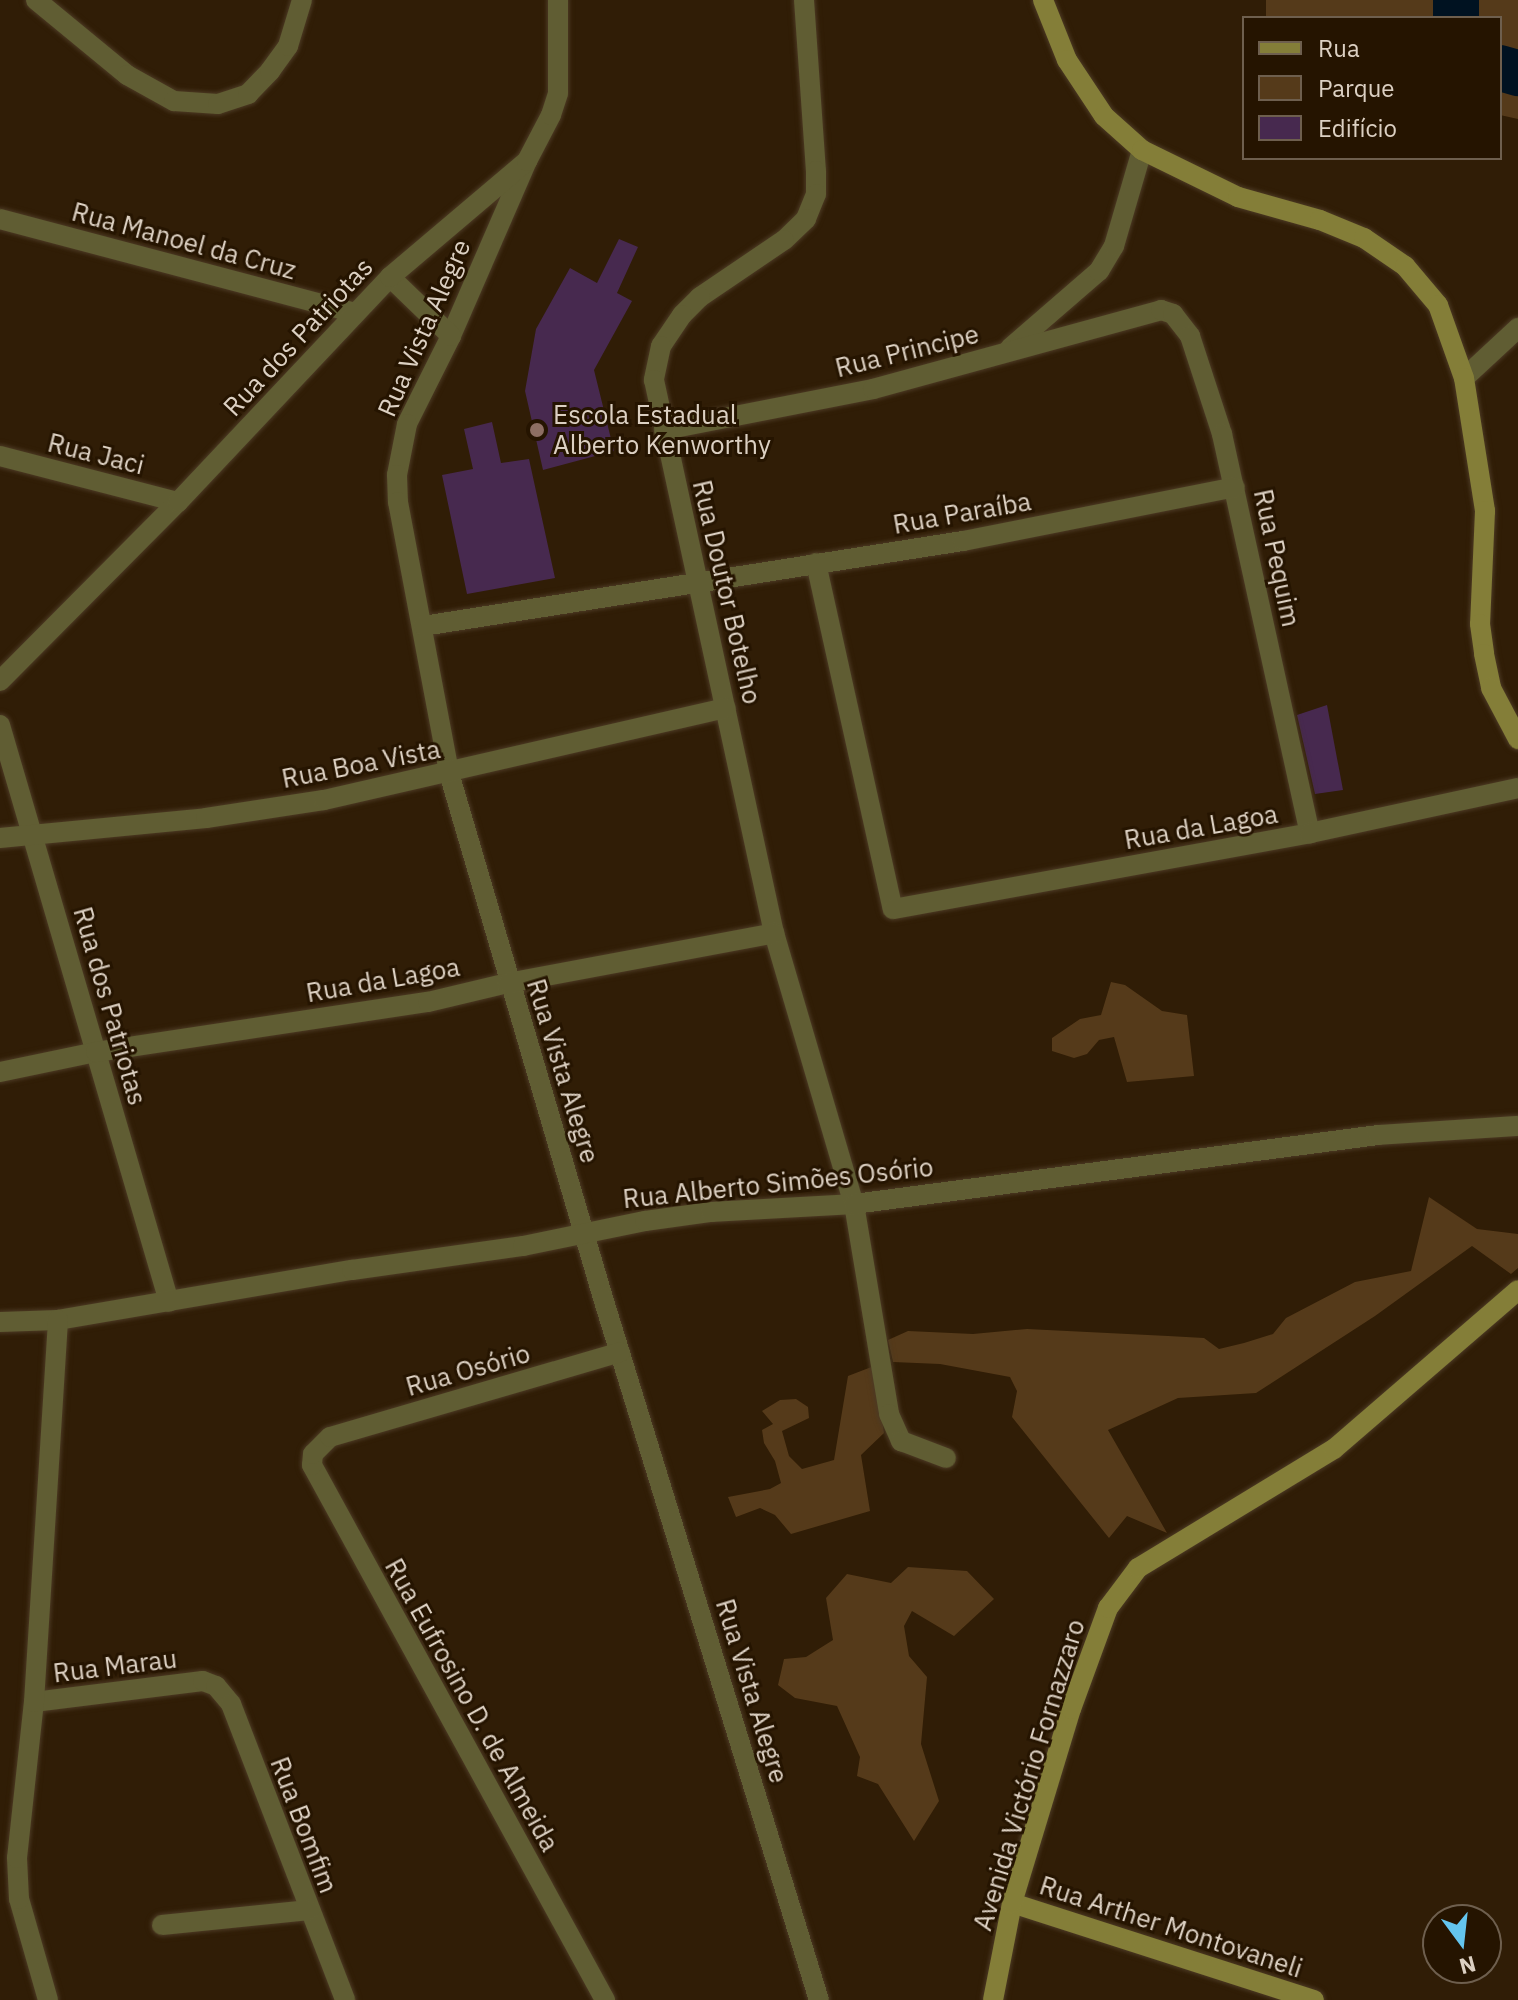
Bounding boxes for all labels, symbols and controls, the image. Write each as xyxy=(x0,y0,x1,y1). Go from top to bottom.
legend xyxy=(1242,16,1502,160)
text: Rua xyxy=(1318,32,1360,64)
text: Parque xyxy=(1318,72,1395,104)
text: Edifício xyxy=(1318,112,1397,144)
street label: Rua Manoel da Cruz xyxy=(68,196,300,286)
street label: Rua Vista Alegre xyxy=(371,234,477,422)
street label: Rua dos Patriotas xyxy=(217,252,379,422)
street label: Rua Principe xyxy=(832,318,982,384)
place label: Escola Estadual Alberto Kenworthy xyxy=(553,399,771,460)
marker: Escola Estadual Alberto Kenworthy xyxy=(528,421,546,439)
street label: Rua Jaci xyxy=(45,427,147,481)
street label: Rua Doutor Botelho xyxy=(686,477,768,707)
street label: Rua Paraíba xyxy=(891,486,1033,540)
street label: Rua Pequim xyxy=(1247,486,1307,630)
street label: Rua Boa Vista xyxy=(279,733,443,795)
street label: Rua da Lagoa xyxy=(1122,798,1280,856)
street label: Rua dos Patriotas xyxy=(67,903,153,1109)
street label: Rua da Lagoa xyxy=(304,951,462,1009)
street label: Rua Vista Alegre xyxy=(520,975,606,1167)
street label: Rua Alberto Simões Osório xyxy=(621,1151,935,1215)
street label: Rua Osório xyxy=(402,1337,534,1403)
street label: Rua Eufrosino D. de Almeida xyxy=(378,1553,566,1857)
street label: Rua Vista Alegre xyxy=(709,1595,795,1787)
street label: Avenida Victório Fornazzaro xyxy=(967,1616,1091,1934)
street label: Rua Marau xyxy=(51,1643,179,1689)
street label: Rua Bomfim xyxy=(264,1753,344,1897)
street label: Rua Arther Montovaneli xyxy=(1036,1870,1306,1984)
north arrow xyxy=(1422,1904,1502,1984)
text: N xyxy=(1456,1950,1479,1982)

